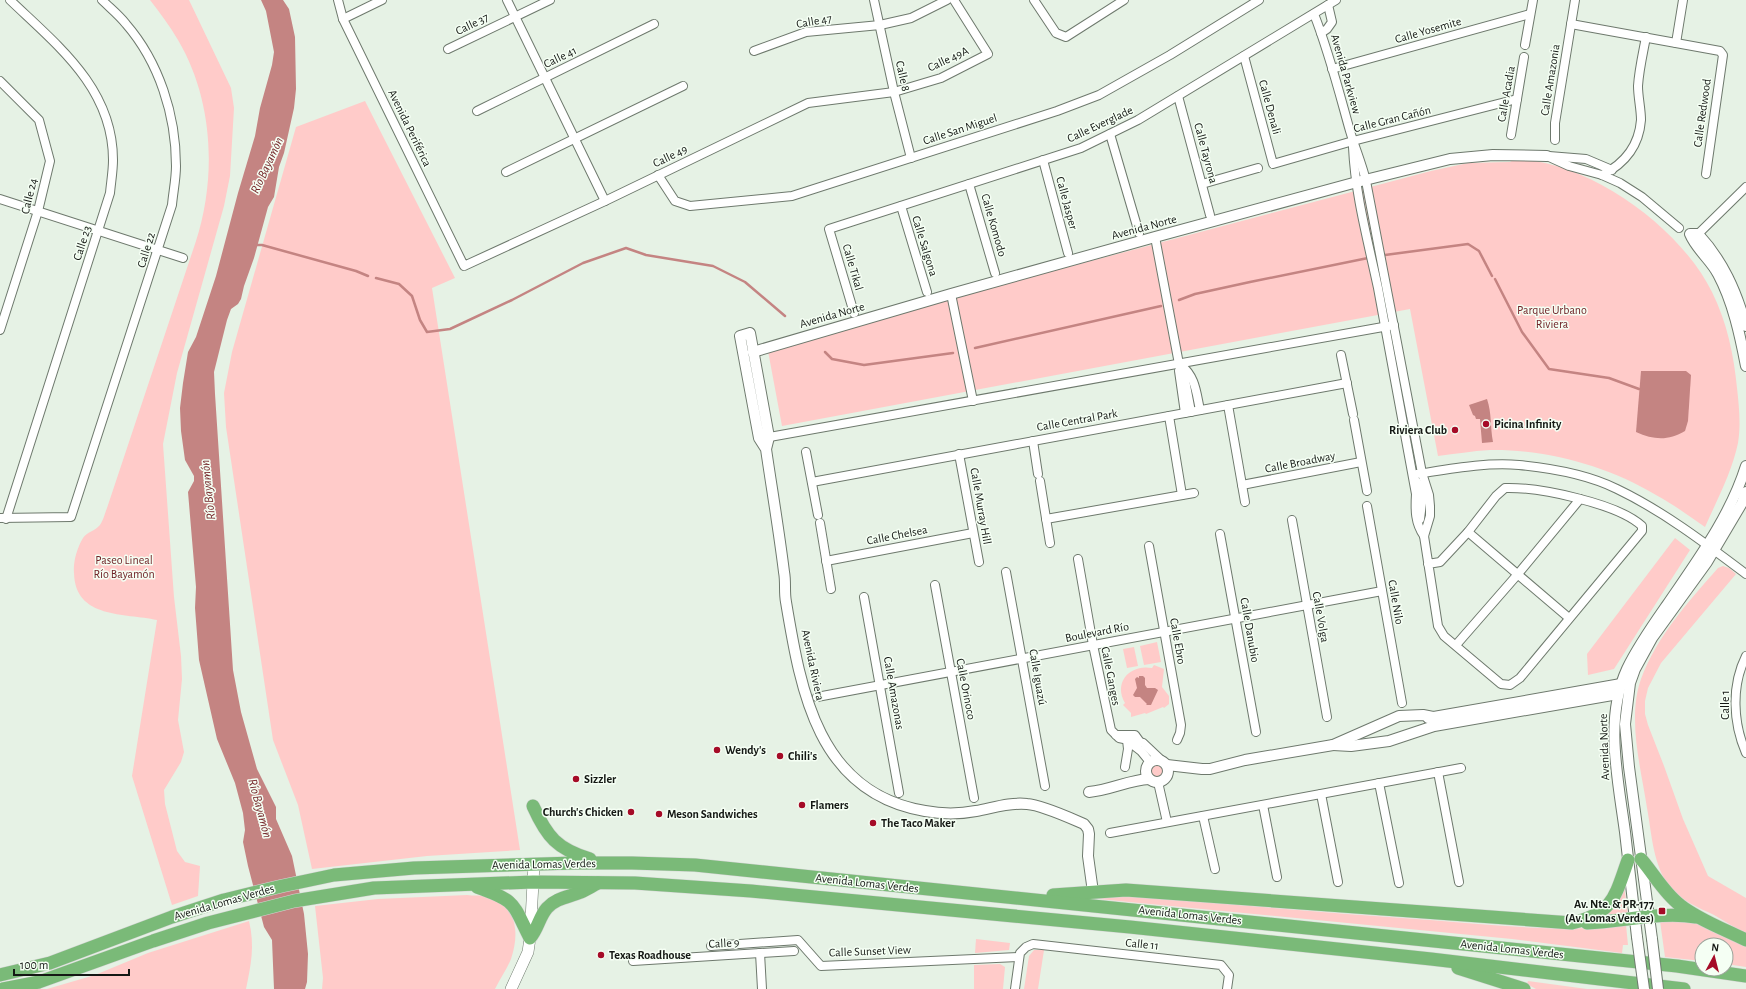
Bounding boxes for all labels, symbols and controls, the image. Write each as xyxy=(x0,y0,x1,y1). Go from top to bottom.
street label: Calle 37 xyxy=(454,11,490,37)
street label: Calle 47 xyxy=(795,12,833,30)
street label: Calle Yosemite xyxy=(1393,15,1463,45)
street label: Avenida Parkview xyxy=(1329,33,1363,115)
street label: Calle Amazonia xyxy=(1538,43,1562,117)
street label: Calle 41 xyxy=(542,44,578,70)
street label: Calle 49A xyxy=(926,44,970,74)
street label: Calle 8 xyxy=(894,60,912,93)
street label: Calle Acadia xyxy=(1495,65,1517,123)
street label: Calle Denali xyxy=(1257,78,1283,136)
street label: Calle Redwood xyxy=(1691,78,1713,148)
street label: Avenida Periférica xyxy=(386,88,434,169)
street label: Calle Everglade xyxy=(1065,104,1135,144)
street label: Calle Gran Cañón xyxy=(1352,104,1432,134)
street label: Calle San Miguel xyxy=(921,111,999,147)
street label: Calle Tayrona xyxy=(1191,121,1220,185)
water label: Río Bayamón xyxy=(249,135,286,196)
street label: Calle 49 xyxy=(651,142,689,169)
street label: Calle Jasper xyxy=(1054,175,1080,231)
street label: Calle 24 xyxy=(19,177,39,215)
street label: Calle Komodo xyxy=(979,192,1009,258)
street label: Avenida Norte xyxy=(1110,213,1178,241)
street label: Calle Salgona xyxy=(910,214,940,278)
street label: Calle 23 xyxy=(71,224,93,262)
street label: Calle 22 xyxy=(135,230,157,269)
street label: Calle Tikal xyxy=(841,242,865,292)
street label: Avenida Norte xyxy=(798,300,866,330)
park label: Parque Urbano Riviera xyxy=(1517,304,1587,330)
street label: Calle Central Park xyxy=(1036,407,1119,433)
place label: Picina Infinity xyxy=(1494,418,1562,431)
marker: Picina Infinity xyxy=(1481,419,1491,429)
place label: Riviera Club xyxy=(1389,424,1447,436)
marker: Riviera Club xyxy=(1450,425,1460,435)
street label: Calle Broadway xyxy=(1264,449,1336,476)
water label: Río Bayamón xyxy=(199,459,218,521)
street label: Calle Murray Hill xyxy=(967,467,994,545)
street label: Calle Chelsea xyxy=(866,523,929,547)
park label: Paseo Lineal Río Bayamón xyxy=(93,554,155,581)
street label: Calle Nilo xyxy=(1386,579,1406,625)
street label: Calle Volga xyxy=(1311,591,1331,644)
street label: Calle Danubio xyxy=(1238,597,1262,663)
street label: Calle Ebro xyxy=(1168,617,1188,665)
street label: Boulevard Río xyxy=(1064,620,1130,644)
street label: Avenida Riviera xyxy=(800,628,826,702)
street label: Calle Ganges xyxy=(1099,646,1123,706)
street label: Calle Iguazú xyxy=(1027,648,1049,706)
street label: Calle Amazonas xyxy=(882,656,906,730)
street label: Calle Orinoco xyxy=(954,657,978,721)
street label: Calle 1 xyxy=(1719,690,1731,720)
street label: Avenida Norte xyxy=(1597,713,1611,781)
place label: Wendy's xyxy=(725,744,766,757)
marker: Wendy's xyxy=(712,745,722,755)
place label: Chili's xyxy=(788,750,817,762)
marker: Chili's xyxy=(775,751,785,761)
place label: Sizzler xyxy=(584,773,617,785)
marker: Sizzler xyxy=(571,774,581,784)
water label: Río Bayamón xyxy=(245,777,274,839)
place label: Flamers xyxy=(810,799,849,811)
marker: Flamers xyxy=(797,800,807,810)
place label: Church's Chicken xyxy=(543,806,623,818)
marker: Church's Chicken xyxy=(626,807,636,817)
place label: Meson Sandwiches xyxy=(667,808,758,820)
marker: Meson Sandwiches xyxy=(654,809,664,819)
place label: The Taco Maker xyxy=(881,817,956,829)
marker: The Taco Maker xyxy=(868,818,878,828)
street label: Avenida Lomas Verdes xyxy=(492,857,596,871)
street label: Avenida Lomas Verdes xyxy=(815,872,919,894)
street label: Avenida Lomas Verdes xyxy=(172,882,276,922)
place label: Av. Nte. & PR-177 (Av. Lomas Verdes) xyxy=(1565,898,1654,925)
street label: Avenida Lomas Verdes xyxy=(1138,904,1242,926)
marker: Av. Nte. & PR-177 (Av. Lomas Verdes) xyxy=(1657,906,1667,916)
street label: Calle 9 xyxy=(708,936,740,950)
street label: Calle 11 xyxy=(1125,936,1159,952)
north arrow xyxy=(1694,937,1734,977)
street label: Avenida Lomas Verdes xyxy=(1460,938,1564,960)
text: N xyxy=(1711,942,1720,953)
street label: Calle Sunset View xyxy=(829,944,911,958)
place label: Texas Roadhouse xyxy=(609,949,691,961)
marker: Texas Roadhouse xyxy=(596,950,606,960)
scale bar xyxy=(14,951,129,977)
text: 100 m xyxy=(20,959,48,971)

